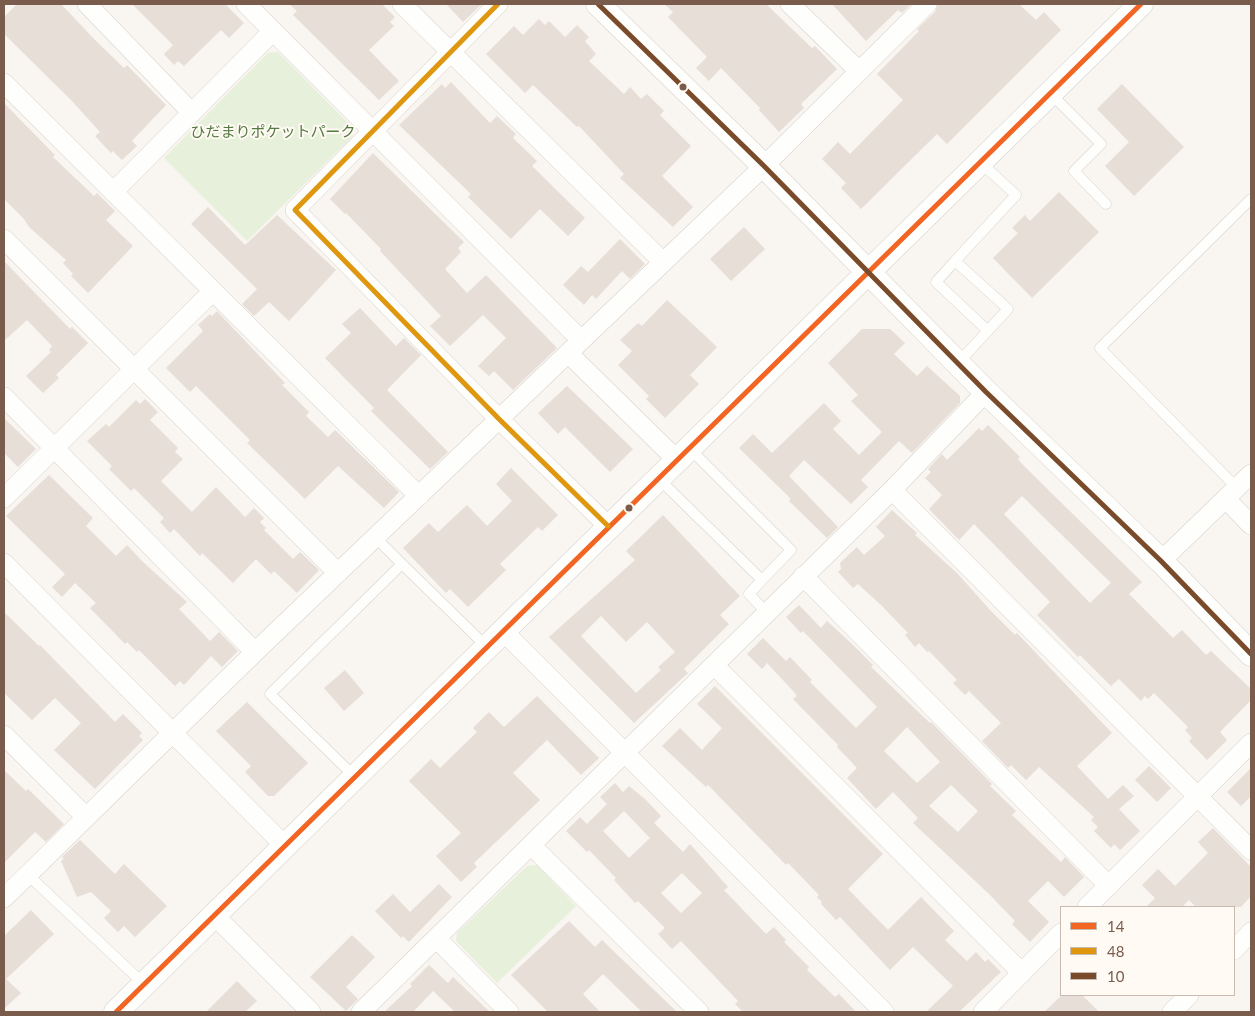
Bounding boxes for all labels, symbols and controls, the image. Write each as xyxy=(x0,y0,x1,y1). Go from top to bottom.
unlabelled marker xyxy=(678,82,688,92)
park label: ひだまりポケットパーク xyxy=(191,123,355,141)
unlabelled marker xyxy=(624,503,634,513)
legend xyxy=(1060,906,1235,996)
text: 14 xyxy=(1107,917,1124,935)
text: 48 xyxy=(1107,942,1124,960)
text: 10 xyxy=(1107,967,1124,985)

